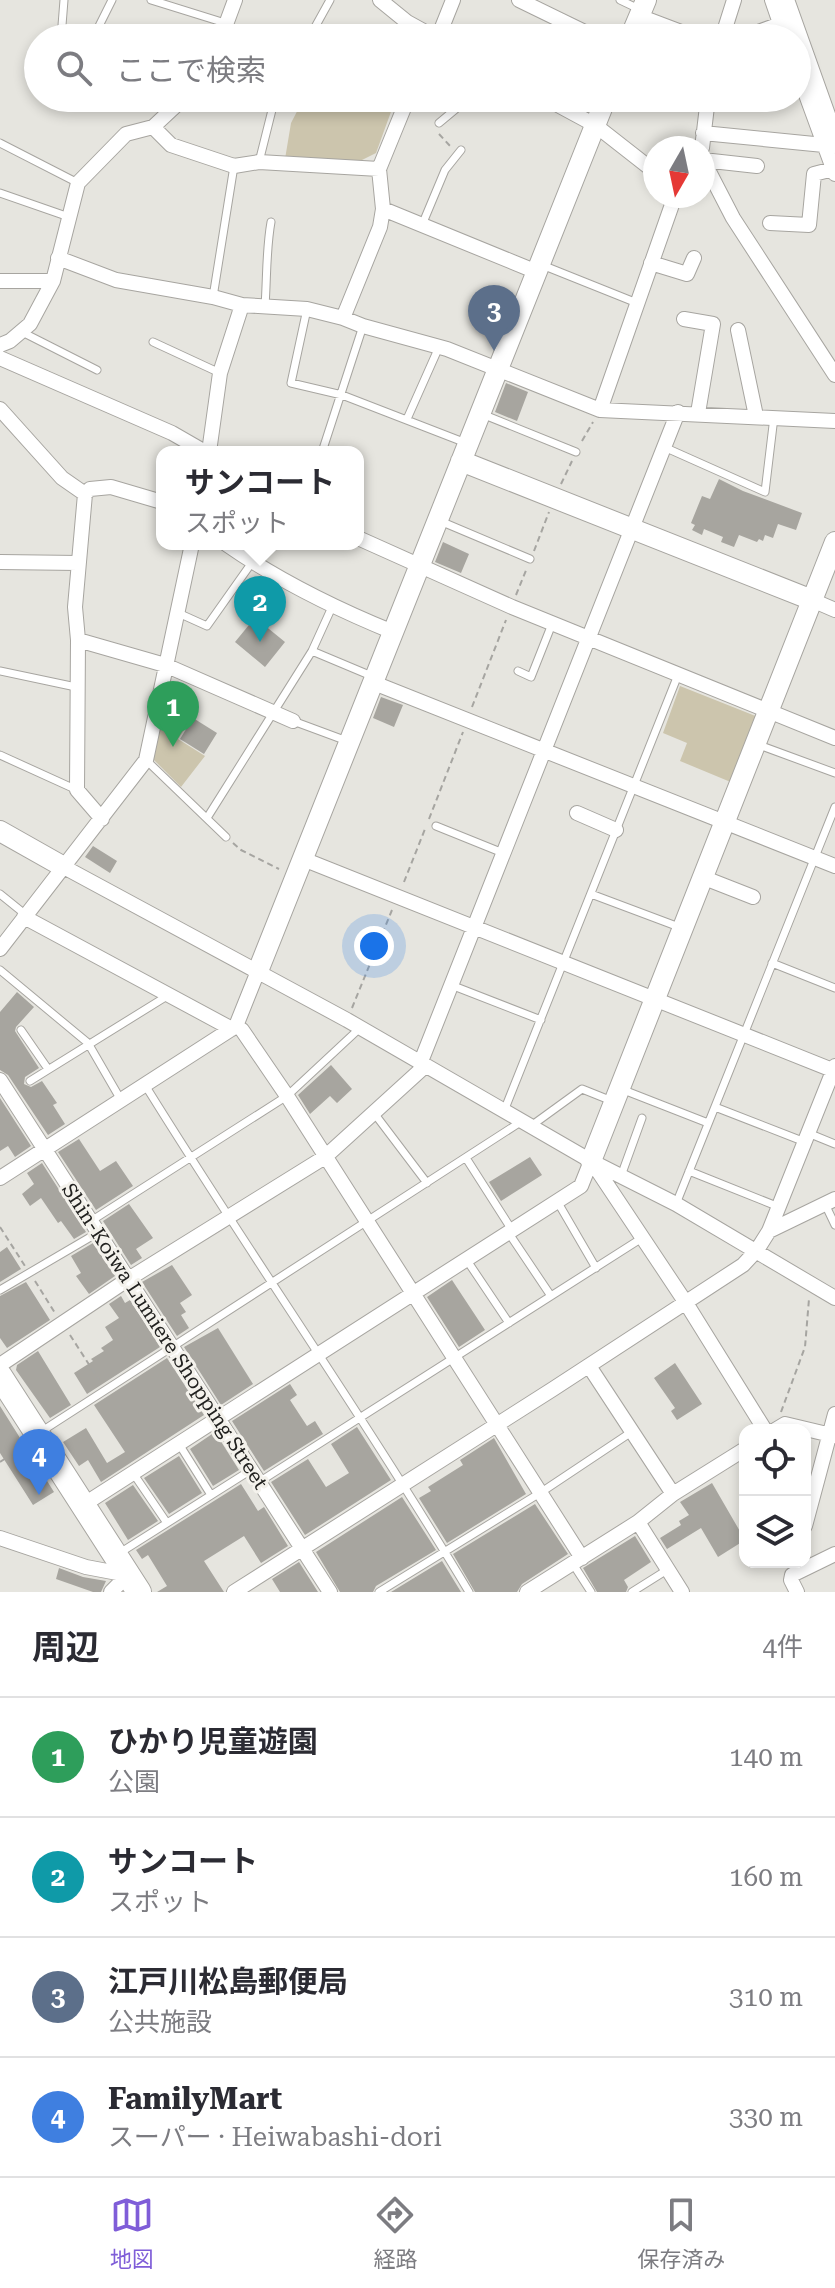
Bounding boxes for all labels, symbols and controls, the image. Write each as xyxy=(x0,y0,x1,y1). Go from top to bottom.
search box xyxy=(24,24,811,112)
icon: search xyxy=(52,46,96,90)
text: ここで検索 xyxy=(116,53,266,88)
north arrow xyxy=(643,136,715,208)
pin: 3 xyxy=(468,285,520,351)
popup xyxy=(156,446,364,550)
text: サンコート xyxy=(185,465,335,500)
text: スポット xyxy=(185,508,289,538)
pin: 2 xyxy=(234,576,286,642)
pin: 1 xyxy=(147,681,199,747)
your location xyxy=(354,926,394,966)
street label: Shin-Koiwa Lumiere Shopping Street xyxy=(57,1179,273,1494)
map controls xyxy=(739,1424,811,1568)
button: locate xyxy=(739,1424,811,1496)
pin: 4 xyxy=(13,1429,65,1495)
button: layers xyxy=(739,1496,811,1568)
text: 周辺 xyxy=(32,1627,100,1667)
text: 4件 xyxy=(762,1632,803,1662)
text: ひかり児童遊園 xyxy=(108,1724,318,1759)
text: 1 xyxy=(51,1742,65,1772)
text: 140 m xyxy=(729,1742,803,1772)
text: 公園 xyxy=(108,1767,160,1797)
text: サンコート xyxy=(108,1844,258,1879)
text: 2 xyxy=(51,1862,65,1892)
text: 160 m xyxy=(729,1862,803,1892)
text: スポット xyxy=(108,1887,212,1917)
text: 江戸川松島郵便局 xyxy=(108,1964,348,1999)
text: 3 xyxy=(51,1982,65,2012)
text: 310 m xyxy=(729,1982,803,2012)
text: 公共施設 xyxy=(108,2007,212,2037)
text: FamilyMart xyxy=(108,2081,282,2116)
text: 4 xyxy=(51,2102,65,2132)
text: 330 m xyxy=(729,2102,803,2132)
text: スーパー · Heiwabashi-dori xyxy=(108,2122,442,2152)
tab: 地図 xyxy=(110,2193,154,2273)
tab: 経路 xyxy=(373,2193,417,2273)
tab: 保存済み xyxy=(637,2193,725,2273)

